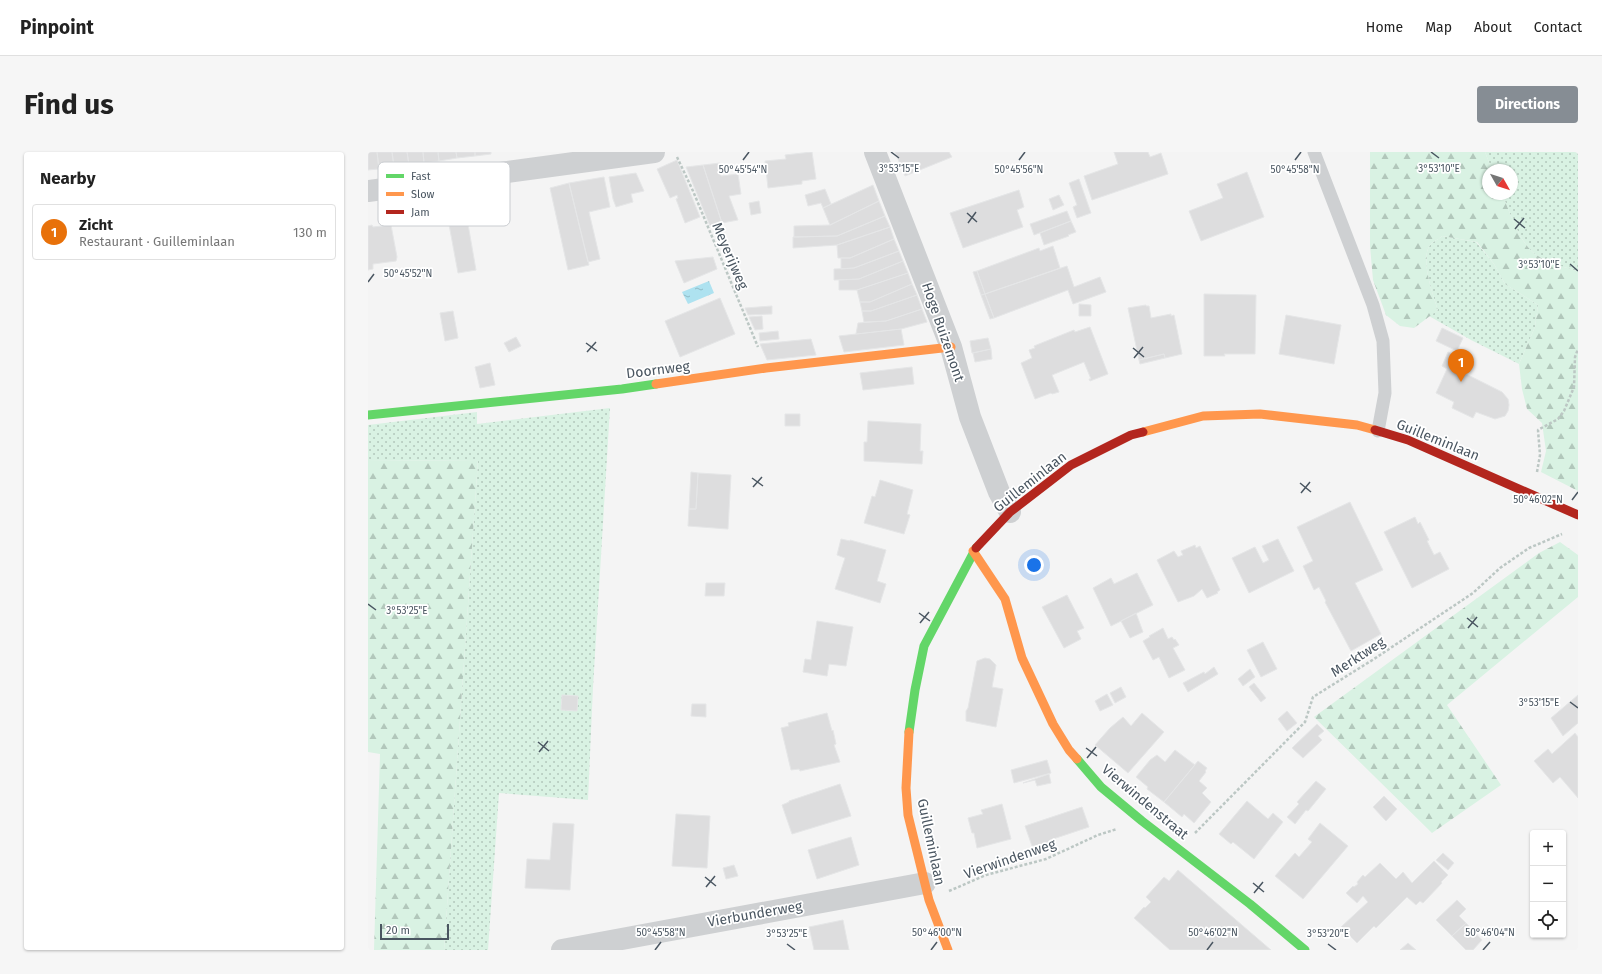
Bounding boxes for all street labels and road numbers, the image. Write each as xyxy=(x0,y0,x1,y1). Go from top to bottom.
street label: Meyerijweg xyxy=(708,220,752,293)
street label: Hoge Buizemont xyxy=(918,280,968,385)
street label: Doornweg xyxy=(625,358,691,382)
street label: Guilleminlaan xyxy=(1394,416,1482,464)
street label: Guilleminlaan xyxy=(990,448,1070,516)
street label: Merktweg xyxy=(1328,633,1389,681)
street label: Vierwindenstraat xyxy=(1098,761,1193,844)
street label: Guilleminlaan xyxy=(914,797,948,887)
street label: Vierwindenweg xyxy=(962,835,1059,883)
street label: Vierbunderweg xyxy=(706,897,804,931)

